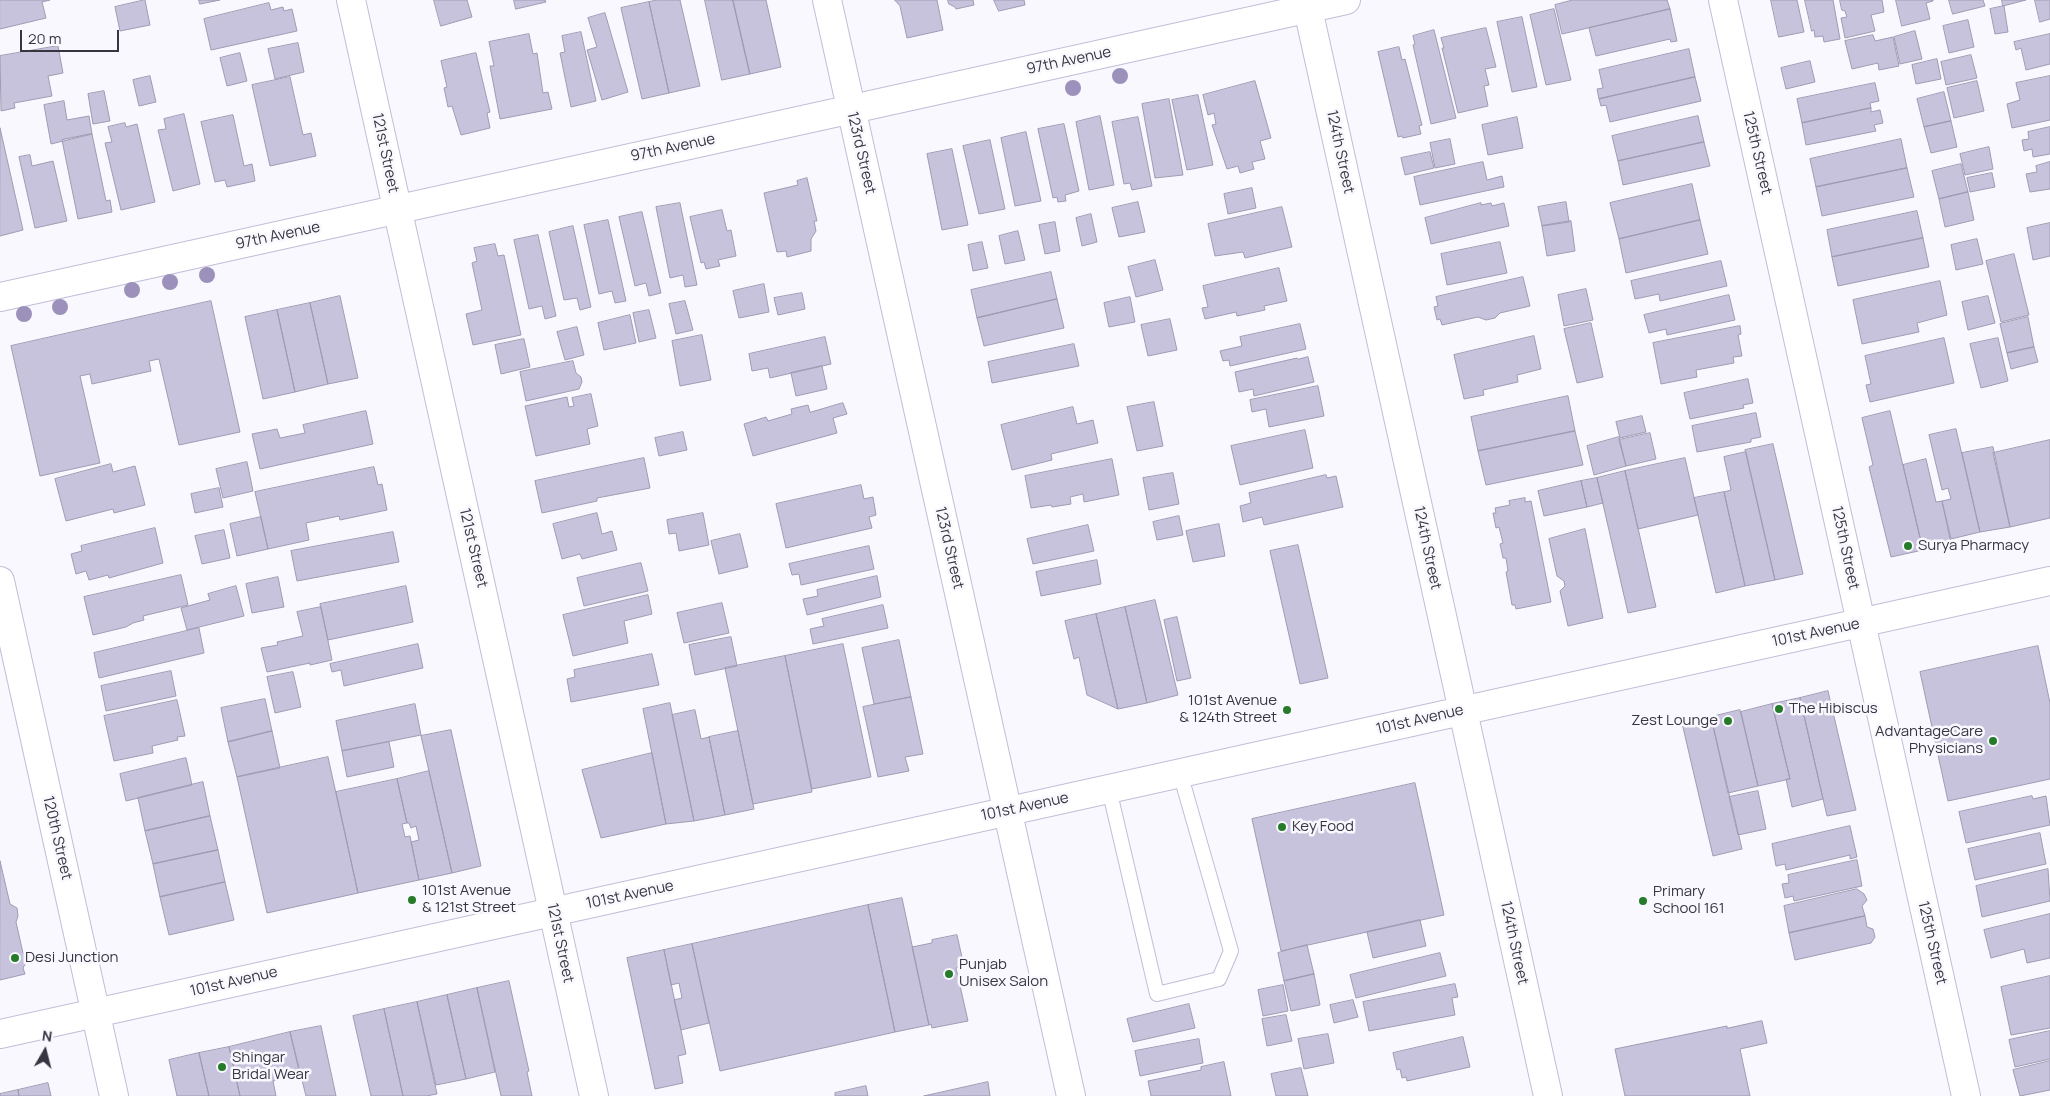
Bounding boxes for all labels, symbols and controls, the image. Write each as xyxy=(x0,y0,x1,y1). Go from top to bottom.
scale bar xyxy=(22,20,121,52)
text: 20 m xyxy=(28,28,61,49)
street label: 97th Avenue xyxy=(1025,43,1113,79)
street label: 124th Street xyxy=(1322,109,1358,195)
street label: 123rd Street xyxy=(843,110,879,196)
street label: 125th Street xyxy=(1739,110,1775,196)
street label: 121st Street xyxy=(368,111,402,195)
street label: 97th Avenue xyxy=(629,130,717,166)
street label: 97th Avenue xyxy=(234,218,322,254)
street label: 123rd Street xyxy=(931,505,967,591)
street label: 124th Street xyxy=(1409,505,1445,591)
street label: 125th Street xyxy=(1827,505,1863,591)
street label: 121st Street xyxy=(455,506,491,590)
place label: Surya Pharmacy xyxy=(1918,537,2029,555)
marker: Surya Pharmacy xyxy=(1902,540,1914,552)
street label: 101st Avenue xyxy=(1771,615,1861,651)
place label: 101st Avenue & 124th Street xyxy=(1179,692,1277,727)
place label: The Hibiscus xyxy=(1789,700,1878,718)
street label: 101st Avenue xyxy=(1375,701,1465,739)
marker: The Hibiscus xyxy=(1773,703,1785,715)
marker: 101st Avenue & 124th Street xyxy=(1281,704,1293,716)
place label: Zest Lounge xyxy=(1631,712,1718,730)
marker: Zest Lounge xyxy=(1722,715,1734,727)
place label: AdvantageCare Physicians xyxy=(1875,723,1983,758)
marker: AdvantageCare Physicians xyxy=(1987,735,1999,747)
street label: 101st Avenue xyxy=(980,789,1070,825)
street label: 120th Street xyxy=(39,794,75,882)
place label: Key Food xyxy=(1292,818,1354,836)
marker: Key Food xyxy=(1276,821,1288,833)
street label: 101st Avenue xyxy=(585,877,675,913)
place label: 101st Avenue & 121st Street xyxy=(422,882,516,917)
place label: Primary School 161 xyxy=(1653,883,1724,918)
marker: 101st Avenue & 121st Street xyxy=(406,894,418,906)
marker: Primary School 161 xyxy=(1637,895,1649,907)
street label: 124th Street xyxy=(1496,900,1532,986)
street label: 125th Street xyxy=(1914,900,1950,986)
street label: 121st Street xyxy=(543,901,577,985)
place label: Desi Junction xyxy=(25,949,119,967)
marker: Desi Junction xyxy=(9,952,21,964)
place label: Punjab Unisex Salon xyxy=(959,956,1048,991)
street label: 101st Avenue xyxy=(189,963,279,1001)
marker: Punjab Unisex Salon xyxy=(943,968,955,980)
north arrow xyxy=(20,1026,70,1076)
text: N xyxy=(41,1026,53,1046)
place label: Shingar Bridal Wear xyxy=(232,1049,309,1084)
marker: Shingar Bridal Wear xyxy=(216,1061,228,1073)

